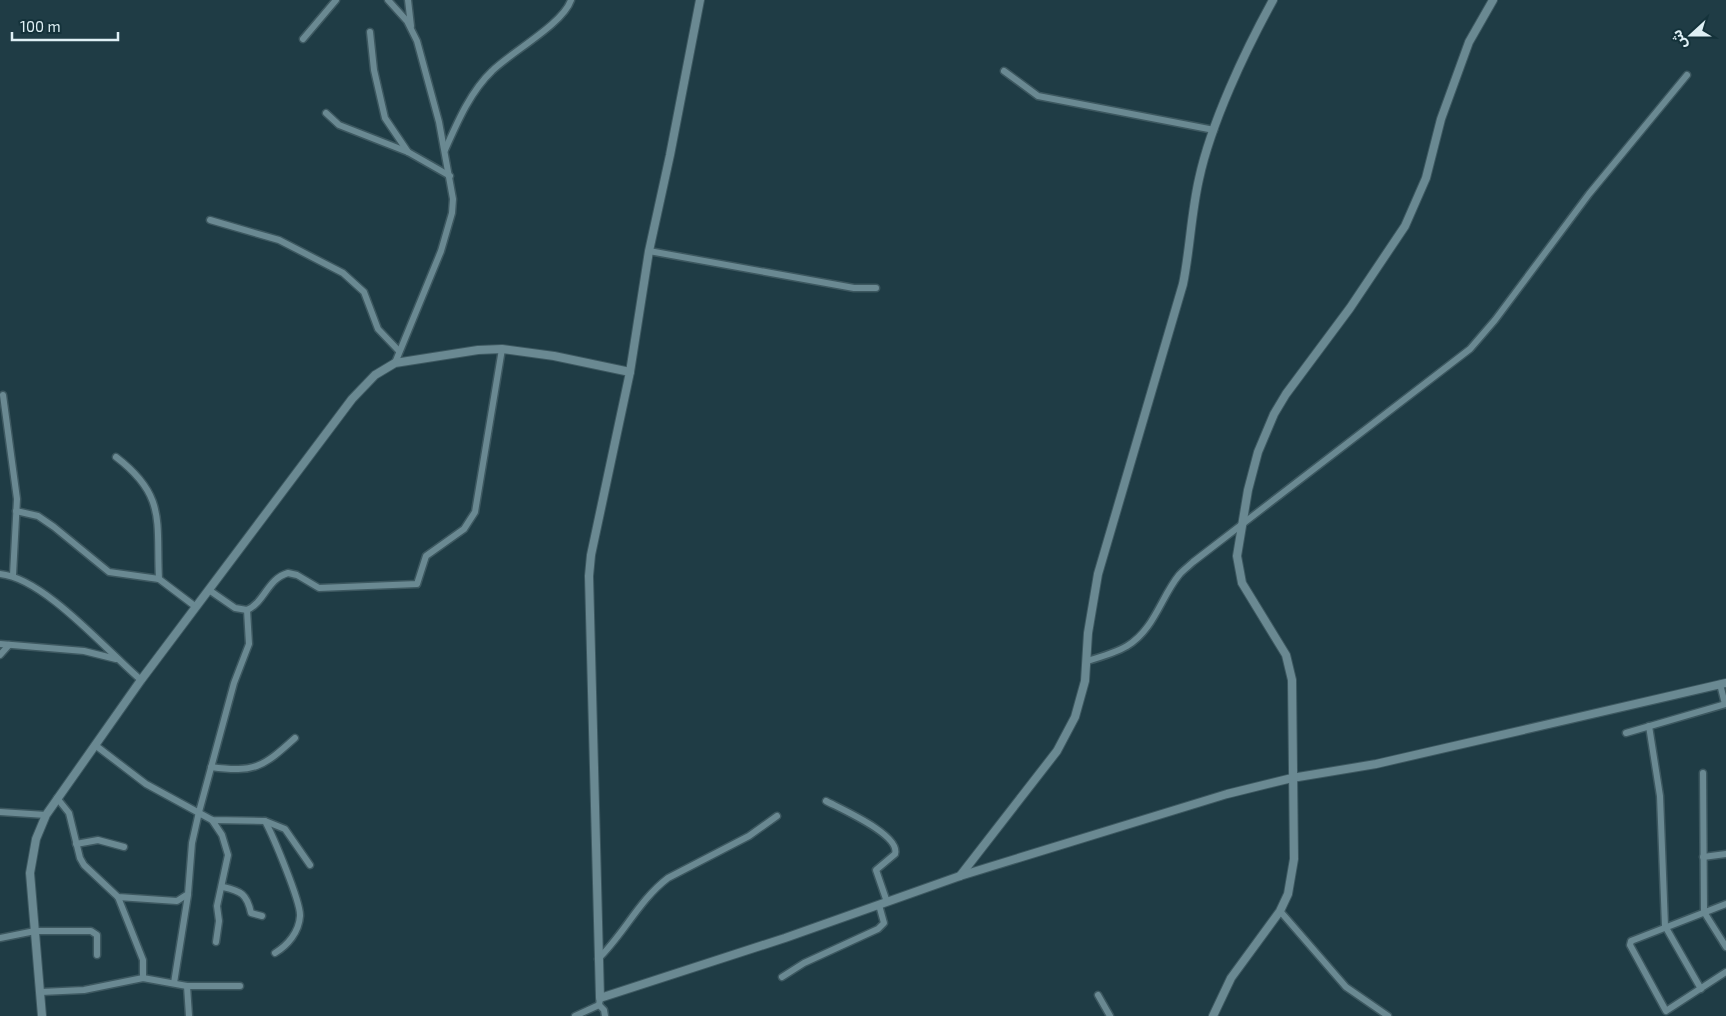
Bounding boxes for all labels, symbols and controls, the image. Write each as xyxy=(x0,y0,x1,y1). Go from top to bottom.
scale bar xyxy=(12,10,119,42)
north arrow xyxy=(1666,10,1716,60)
text: 100 m xyxy=(20,17,61,35)
text: ش xyxy=(1667,28,1690,52)

